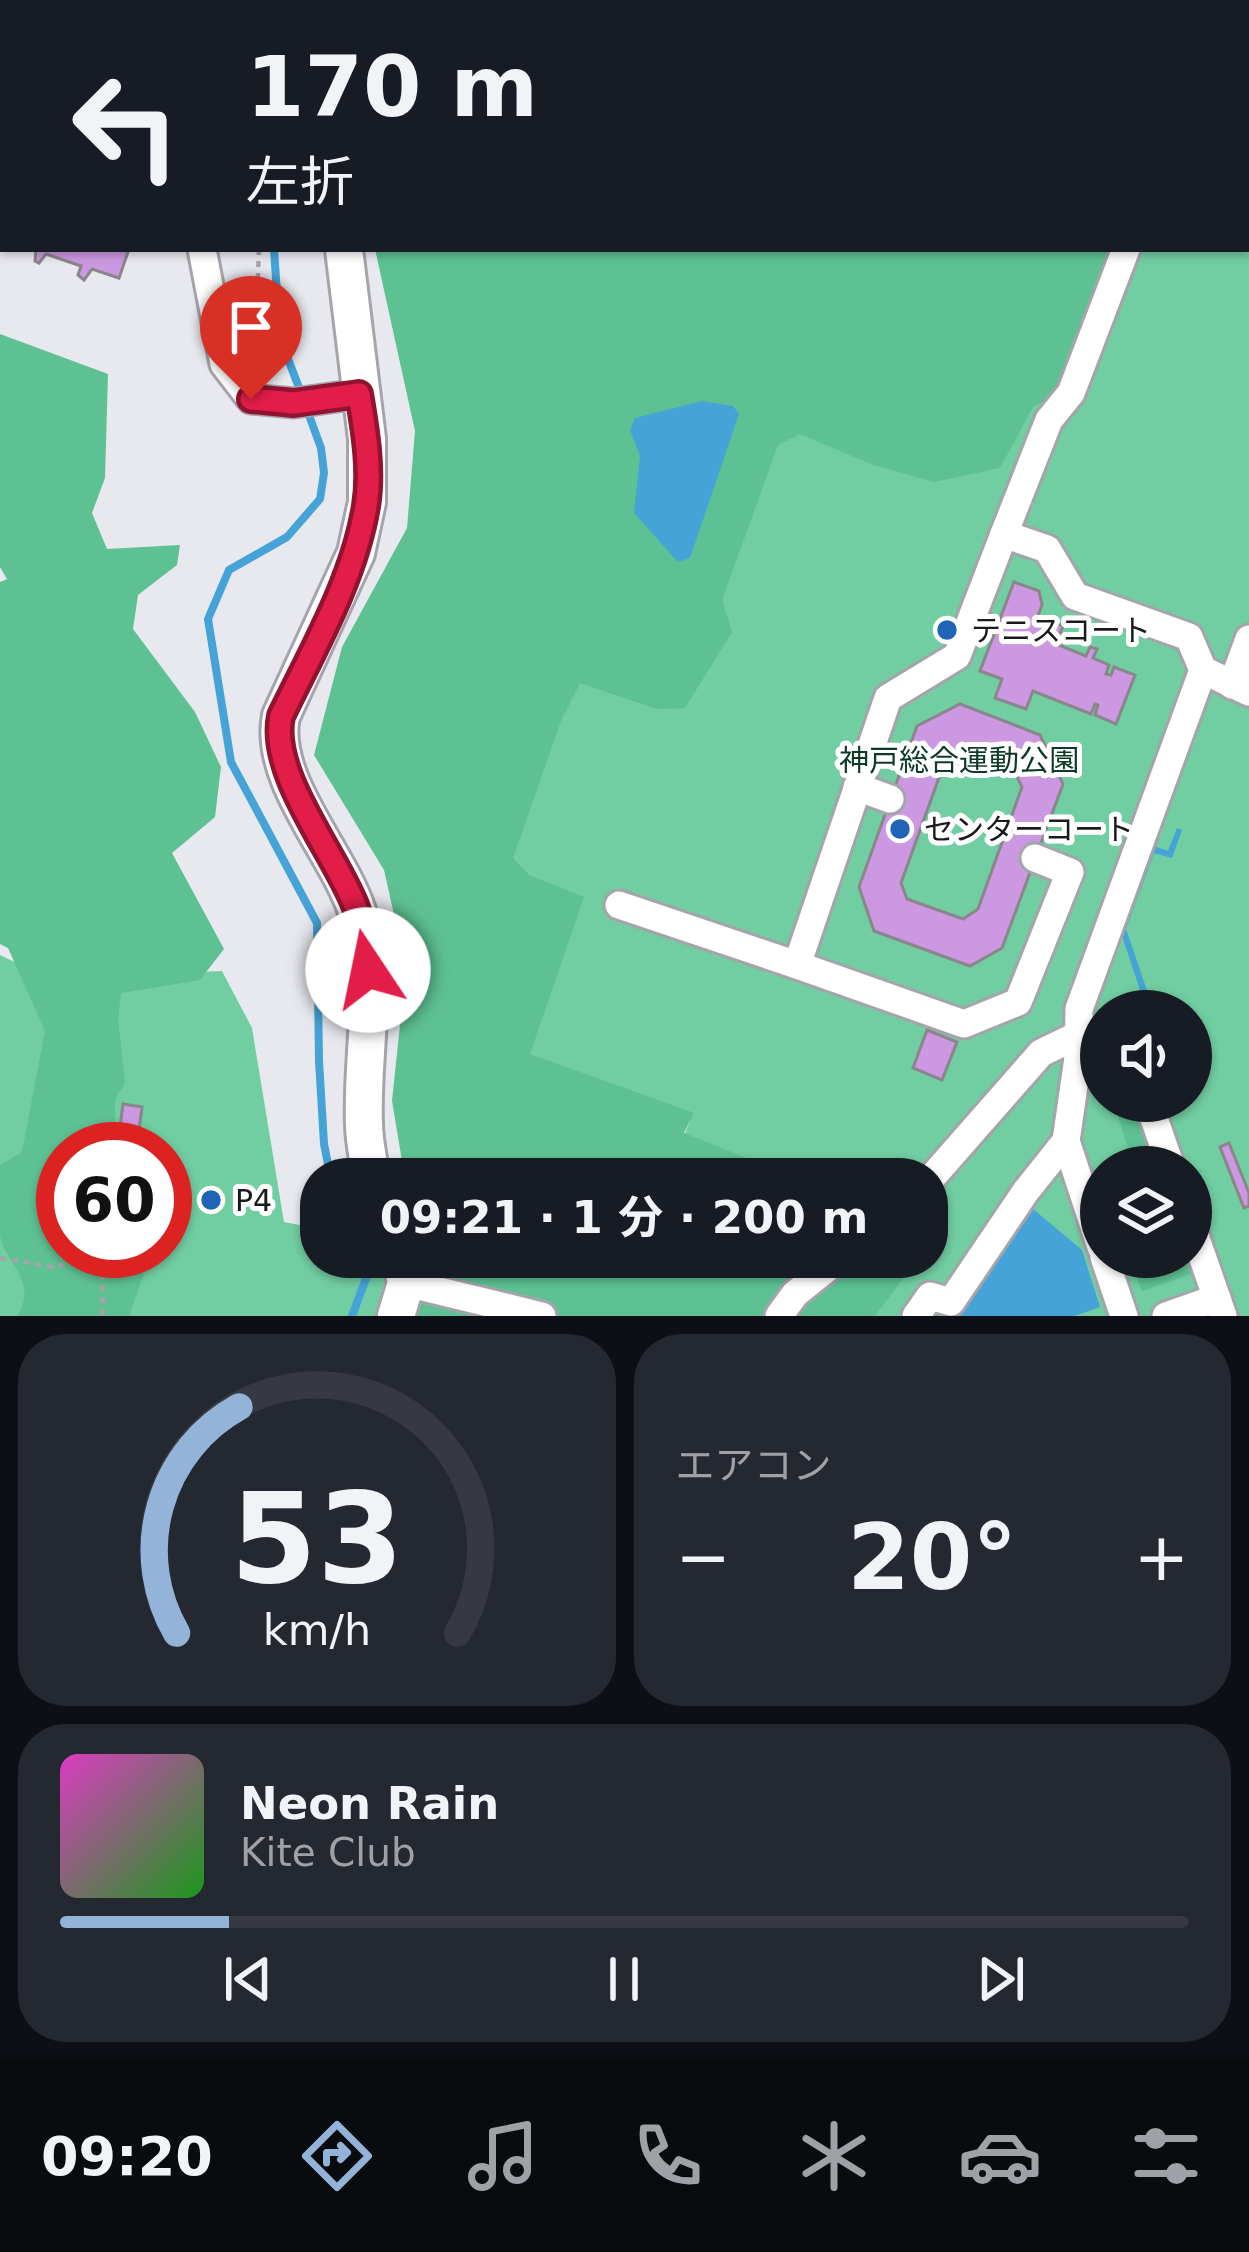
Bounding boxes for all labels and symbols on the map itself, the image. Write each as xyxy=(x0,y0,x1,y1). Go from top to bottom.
pin xyxy=(200,276,302,399)
place label: テニスコート xyxy=(971,613,1151,648)
marker: テニスコート xyxy=(934,617,960,643)
park label: 神戸総合運動公園 xyxy=(839,743,1079,778)
place label: センターコート xyxy=(924,812,1134,847)
marker: センターコート xyxy=(887,816,913,842)
position arrow xyxy=(305,907,431,1033)
speed limit sign: 60 xyxy=(36,1122,192,1278)
place label: P4 xyxy=(235,1183,272,1218)
marker: P4 xyxy=(198,1187,224,1213)

